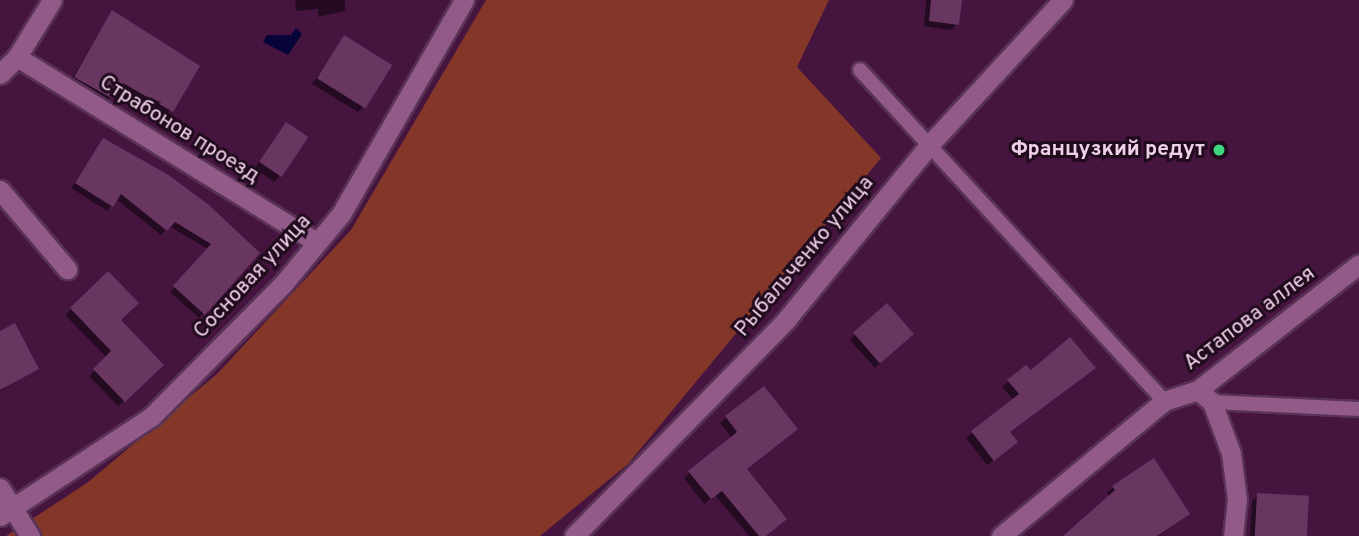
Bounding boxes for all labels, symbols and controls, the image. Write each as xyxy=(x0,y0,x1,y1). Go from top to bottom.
street label: Страбонов проезд xyxy=(94,71,264,189)
place label: Французкий редут xyxy=(1011,137,1205,163)
marker: Французкий редут xyxy=(1211,142,1227,158)
street label: Рыбальченко улица xyxy=(730,172,880,342)
street label: Сосновая улица xyxy=(189,210,317,344)
street label: Астапова аллея xyxy=(1179,261,1321,377)

